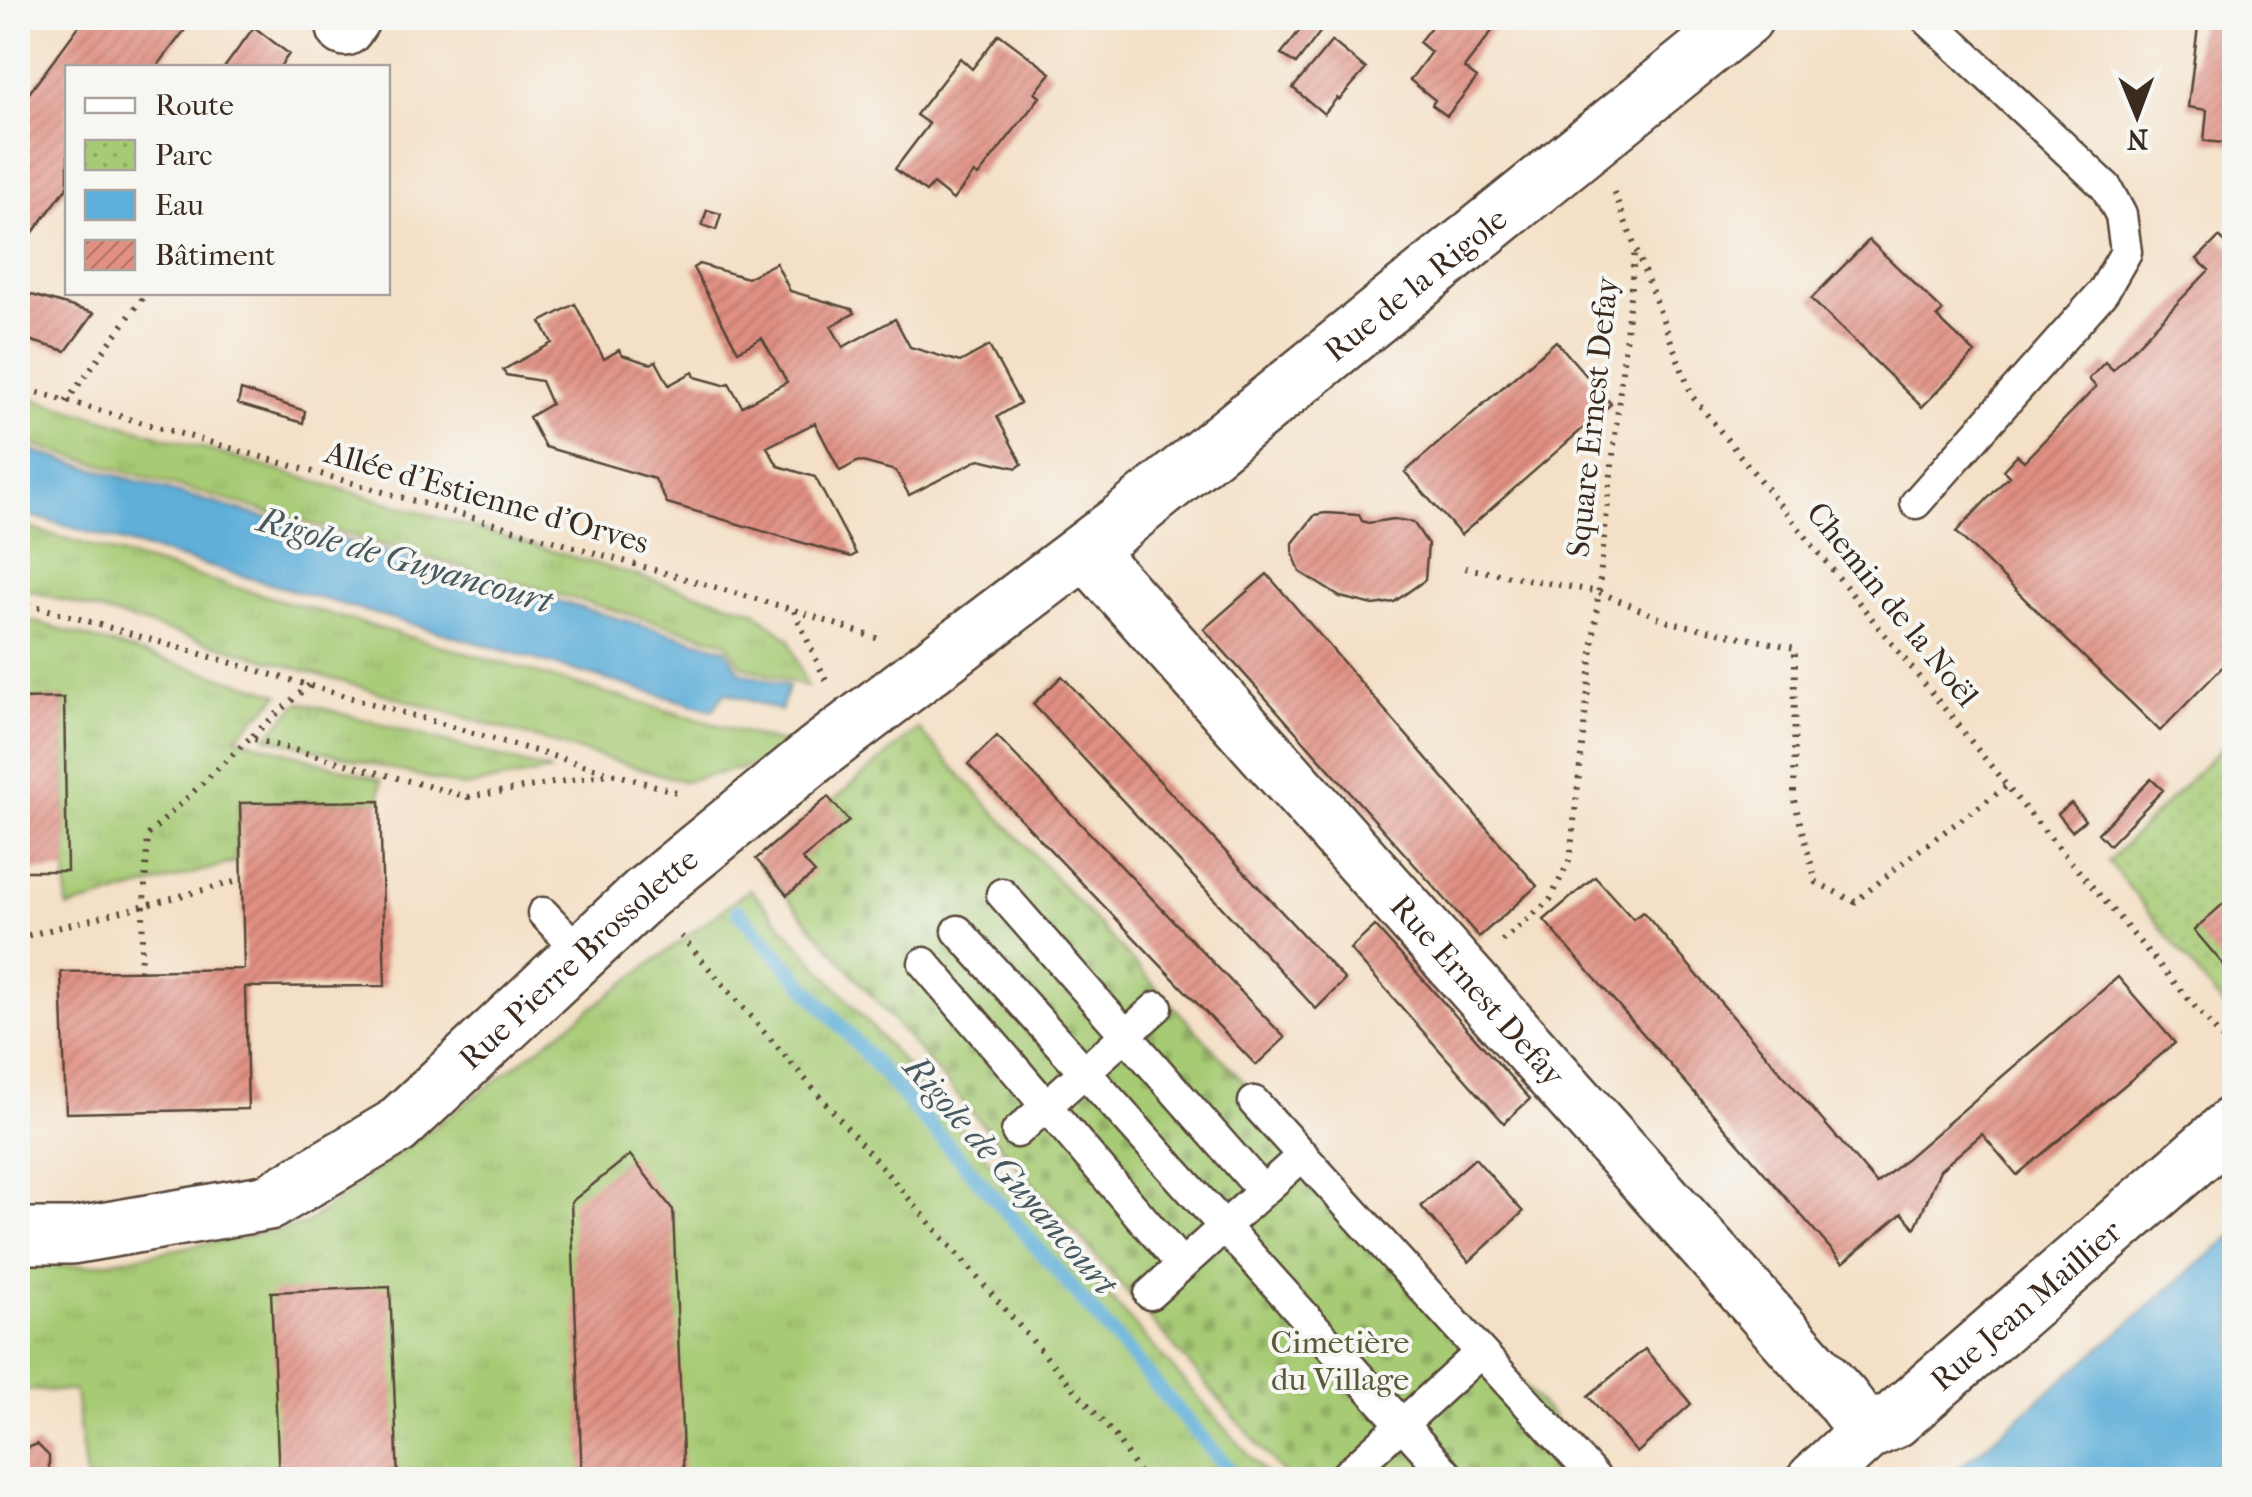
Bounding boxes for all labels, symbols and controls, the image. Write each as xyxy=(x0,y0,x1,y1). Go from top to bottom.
legend xyxy=(65,65,390,295)
north arrow xyxy=(2087,65,2187,165)
text: Route xyxy=(155,88,234,123)
text: N xyxy=(2126,123,2148,156)
text: Parc xyxy=(155,138,213,173)
text: Eau xyxy=(155,188,204,223)
street label: Rue de la Rigole xyxy=(1317,200,1515,370)
text: Bâtiment xyxy=(155,238,276,273)
street label: Square Ernest Defay xyxy=(1559,274,1626,559)
street label: Allée d'Estienne d'Orves xyxy=(319,433,653,561)
street label: Chemin de la Noël xyxy=(1799,495,1986,714)
water label: Rigole de Guyancourt xyxy=(251,498,559,623)
street label: Rue Pierre Brossolette xyxy=(452,840,706,1077)
street label: Rue Ernest Defay xyxy=(1383,888,1573,1094)
water label: Rigole de Guyancourt xyxy=(894,1046,1127,1305)
street label: Rue Jean Maillier xyxy=(1923,1212,2129,1399)
park label: Cimetière du Village xyxy=(1271,1324,1410,1398)

